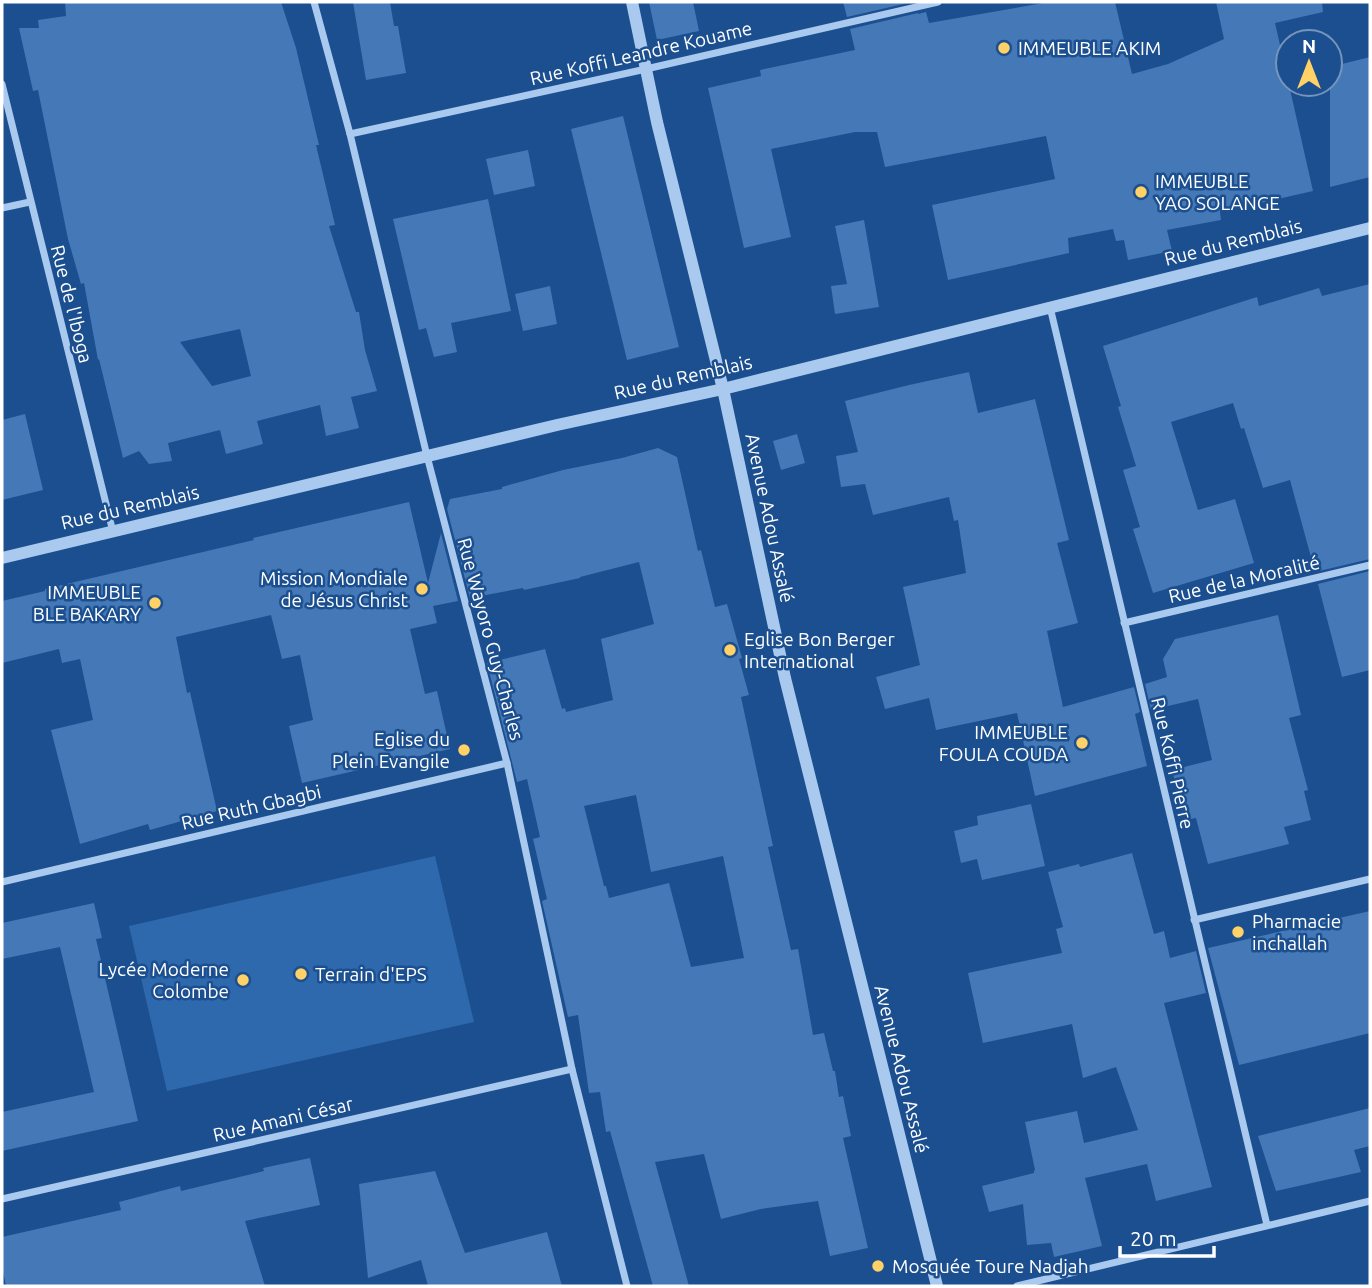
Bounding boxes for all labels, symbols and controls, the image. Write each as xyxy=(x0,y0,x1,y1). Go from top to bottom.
street label: Rue Koffi Leandre Kouame xyxy=(528,17,754,89)
north arrow xyxy=(1274,28,1344,98)
text: N xyxy=(1302,35,1316,57)
place label: IMMEUBLE AKIM xyxy=(1018,37,1161,59)
marker: IMMEUBLE AKIM xyxy=(996,40,1012,56)
place label: IMMEUBLE YAO SOLANGE xyxy=(1155,170,1280,214)
marker: IMMEUBLE YAO SOLANGE xyxy=(1133,184,1149,200)
street label: Rue du Remblais xyxy=(1162,214,1304,270)
street label: Rue de l'Iboga xyxy=(47,243,97,365)
street label: Rue du Remblais xyxy=(612,350,754,404)
street label: Avenue Adou Assalé xyxy=(741,431,799,605)
street label: Rue du Remblais xyxy=(59,480,201,534)
street label: Rue Wayoro Guy-Charles xyxy=(453,535,529,743)
street label: Rue de la Moralité xyxy=(1166,551,1322,607)
place label: Mission Mondiale de Jésus Christ xyxy=(260,567,409,611)
place label: IMMEUBLE BLE BAKARY xyxy=(33,581,141,625)
marker: Mission Mondiale de Jésus Christ xyxy=(414,581,430,597)
marker: IMMEUBLE BLE BAKARY xyxy=(147,595,163,611)
place label: Eglise Bon Berger International xyxy=(744,628,895,672)
marker: Eglise Bon Berger International xyxy=(722,642,738,658)
street label: Rue Koffi Pierre xyxy=(1147,695,1199,831)
place label: IMMEUBLE FOULA COUDA xyxy=(939,721,1069,765)
place label: Eglise du Plein Evangile xyxy=(332,728,450,772)
marker: IMMEUBLE FOULA COUDA xyxy=(1074,735,1090,751)
marker: Eglise du Plein Evangile xyxy=(456,742,472,758)
street label: Rue Ruth Gbagbi xyxy=(179,780,323,834)
place label: Pharmacie inchallah xyxy=(1252,910,1341,954)
marker: Pharmacie inchallah xyxy=(1230,924,1246,940)
place label: Lycée Moderne Colombe xyxy=(99,958,229,1002)
place label: Terrain d'EPS xyxy=(315,963,427,985)
marker: Terrain d'EPS xyxy=(293,966,309,982)
marker: Lycée Moderne Colombe xyxy=(235,972,251,988)
street label: Avenue Adou Assalé xyxy=(870,983,934,1155)
street label: Rue Amani César xyxy=(211,1092,355,1146)
scale bar xyxy=(1120,1214,1214,1258)
text: 20 m xyxy=(1130,1226,1177,1250)
place label: Mosquée Toure Nadjah xyxy=(892,1255,1088,1277)
marker: Mosquée Toure Nadjah xyxy=(870,1258,886,1274)

